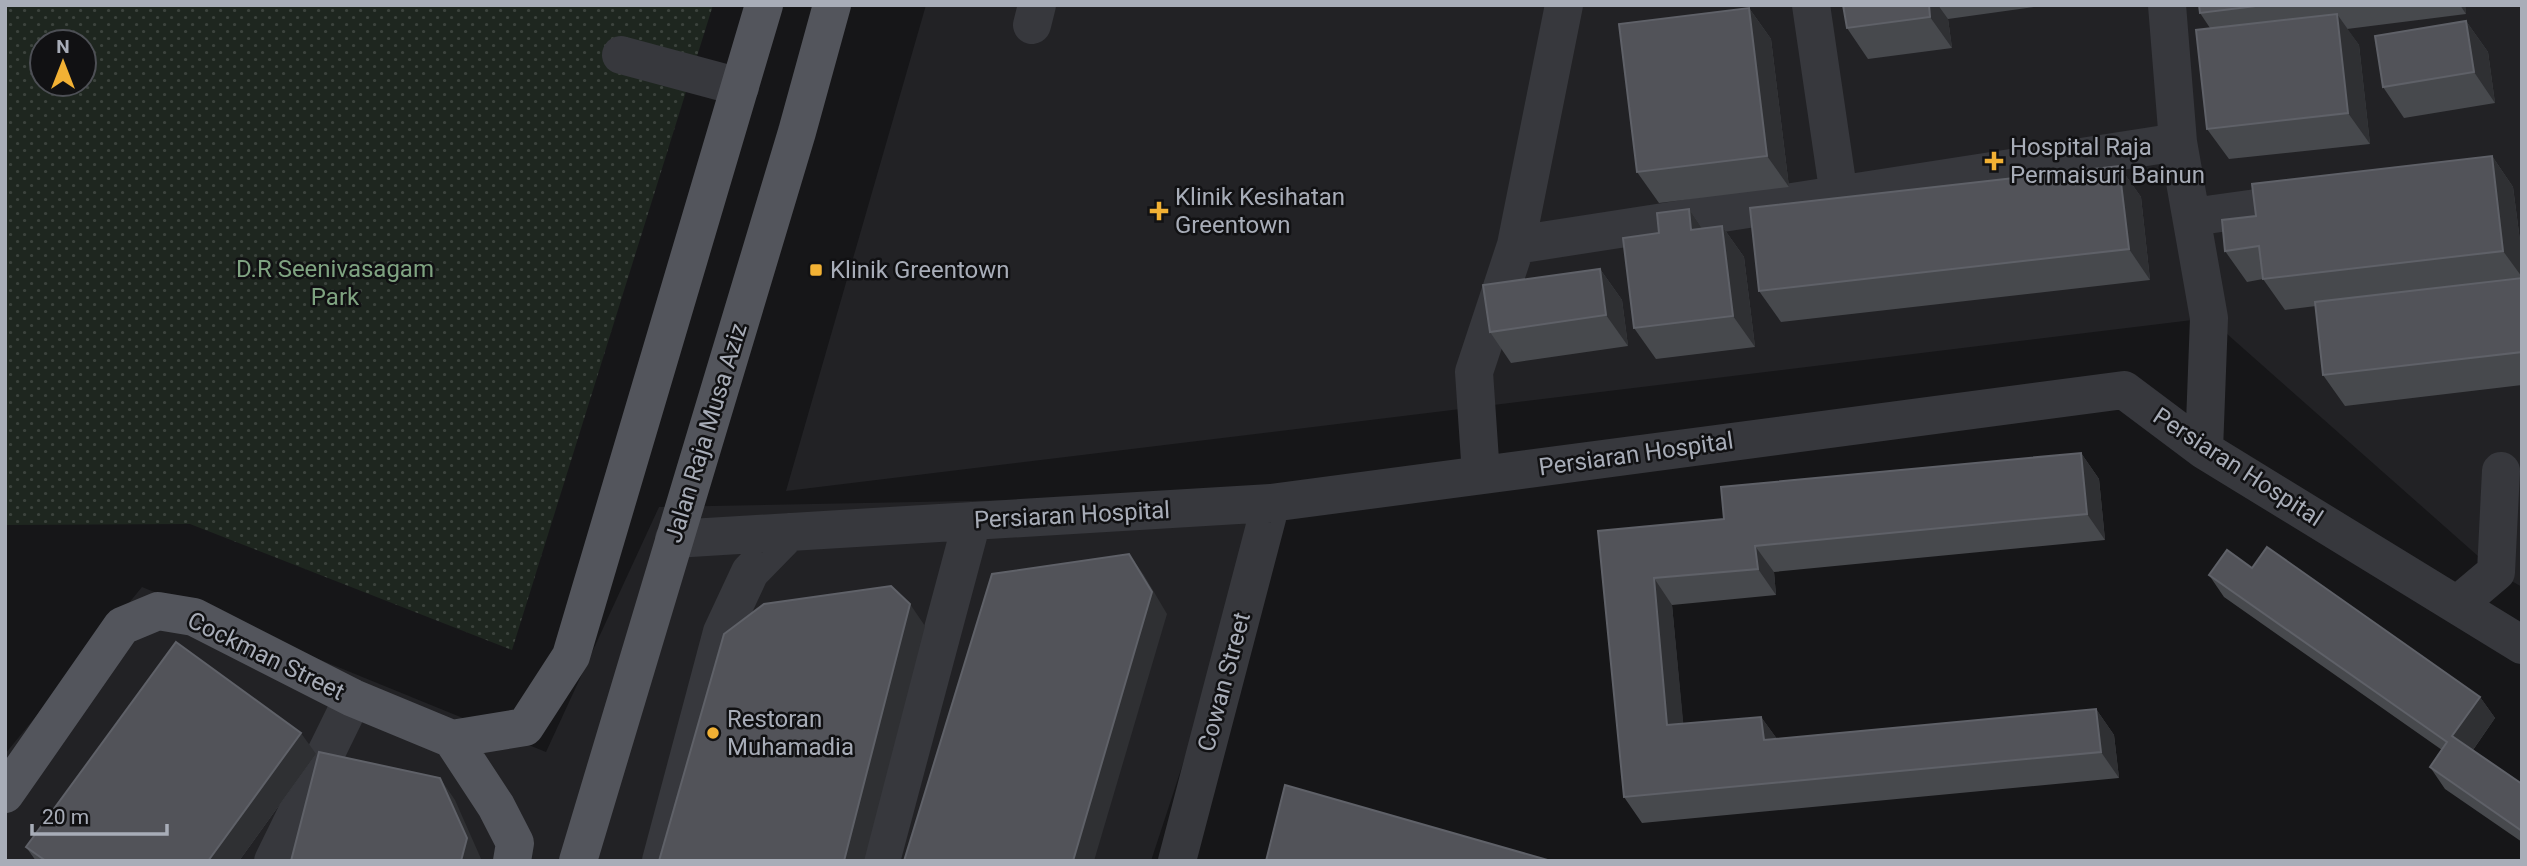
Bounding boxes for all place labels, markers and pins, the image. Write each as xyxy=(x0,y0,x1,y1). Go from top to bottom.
place label: Hospital Raja Permaisuri Bainun xyxy=(2010,133,2205,189)
marker: Hospital Raja Permaisuri Bainun xyxy=(1984,151,2004,171)
place label: Klinik Kesihatan Greentown xyxy=(1175,183,1345,239)
marker: Klinik Kesihatan Greentown xyxy=(1149,201,1169,221)
place label: Klinik Greentown xyxy=(830,256,1010,284)
marker: Klinik Greentown xyxy=(808,262,824,278)
place label: Restoran Muhamadia xyxy=(727,705,854,761)
marker: Restoran Muhamadia xyxy=(705,725,721,741)

